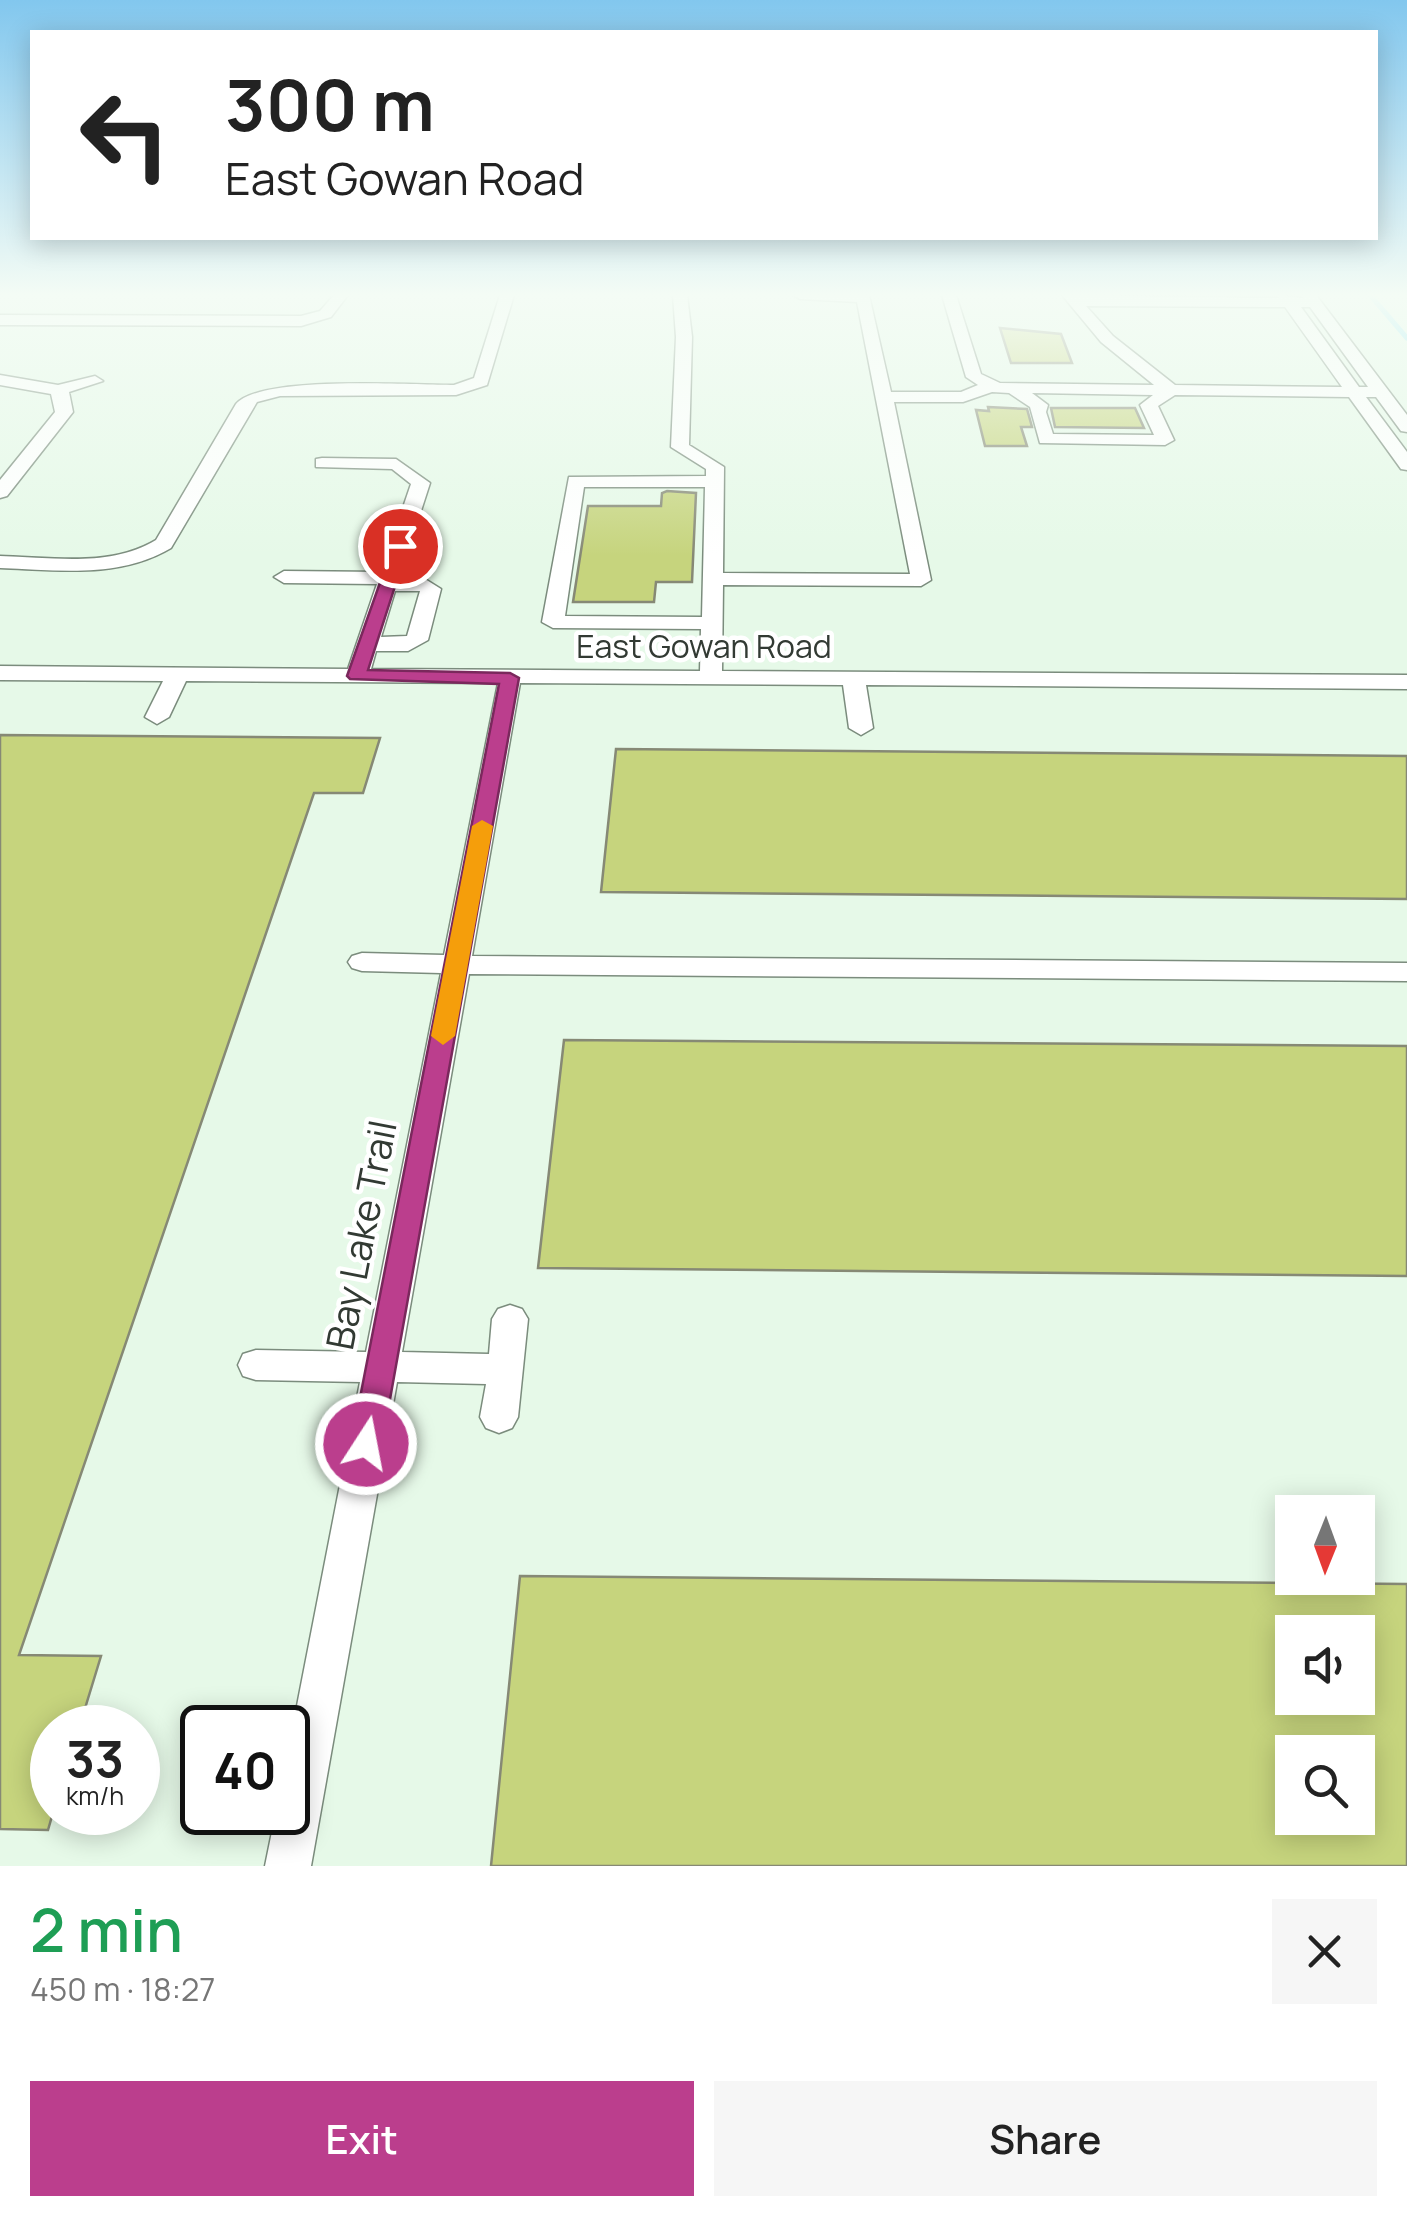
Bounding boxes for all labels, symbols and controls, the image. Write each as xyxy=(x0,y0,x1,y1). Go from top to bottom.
text: 300 m xyxy=(225,56,435,152)
icon: left xyxy=(60,70,190,200)
text: East Gowan Road xyxy=(225,147,584,209)
pin xyxy=(358,504,443,589)
icon: arrive xyxy=(373,519,428,574)
street label: East Gowan Road xyxy=(576,624,832,668)
street label: Bay Lake Trail xyxy=(312,1116,408,1354)
position arrow xyxy=(314,1392,418,1496)
north arrow xyxy=(1275,1495,1375,1595)
map controls xyxy=(1275,1495,1375,1835)
button: sound xyxy=(1275,1615,1375,1715)
speed limit sign: 40 xyxy=(180,1705,310,1835)
text: 33 xyxy=(66,1724,124,1792)
button: search xyxy=(1275,1735,1375,1835)
text: km/h xyxy=(66,1778,124,1813)
text: 2 min xyxy=(30,1888,183,1970)
button: close xyxy=(1272,1899,1377,2004)
text: 450 m · 18:27 xyxy=(30,1967,215,2011)
button: Exit xyxy=(30,2081,694,2196)
button: Share xyxy=(714,2081,1377,2196)

